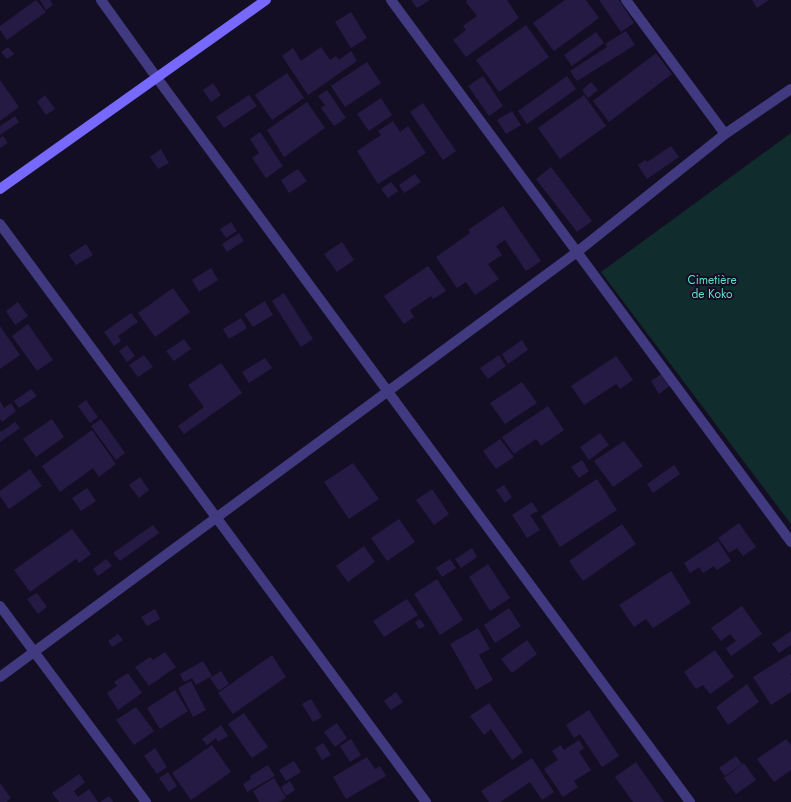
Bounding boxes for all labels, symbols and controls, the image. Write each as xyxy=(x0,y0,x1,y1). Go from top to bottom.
park label: Cimetière de Koko xyxy=(687,274,737,302)

